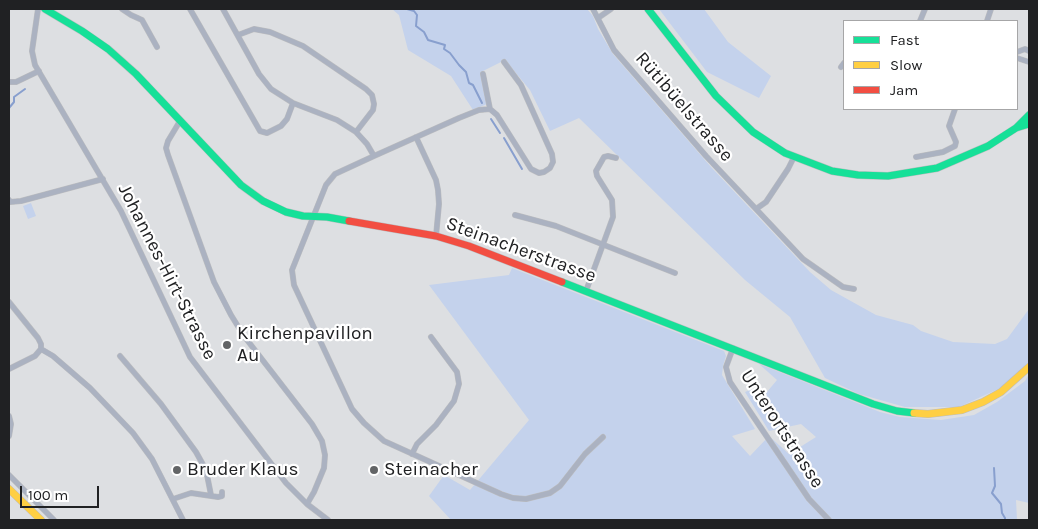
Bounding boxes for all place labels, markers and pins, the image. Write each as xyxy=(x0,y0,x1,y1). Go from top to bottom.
place label: Kirchenpavillon Au xyxy=(237,323,373,367)
marker: Kirchenpavillon Au xyxy=(221,339,233,351)
place label: Bruder Klaus xyxy=(187,459,298,481)
place label: Steinacher xyxy=(384,459,478,481)
marker: Bruder Klaus xyxy=(171,464,183,476)
marker: Steinacher xyxy=(368,464,380,476)

